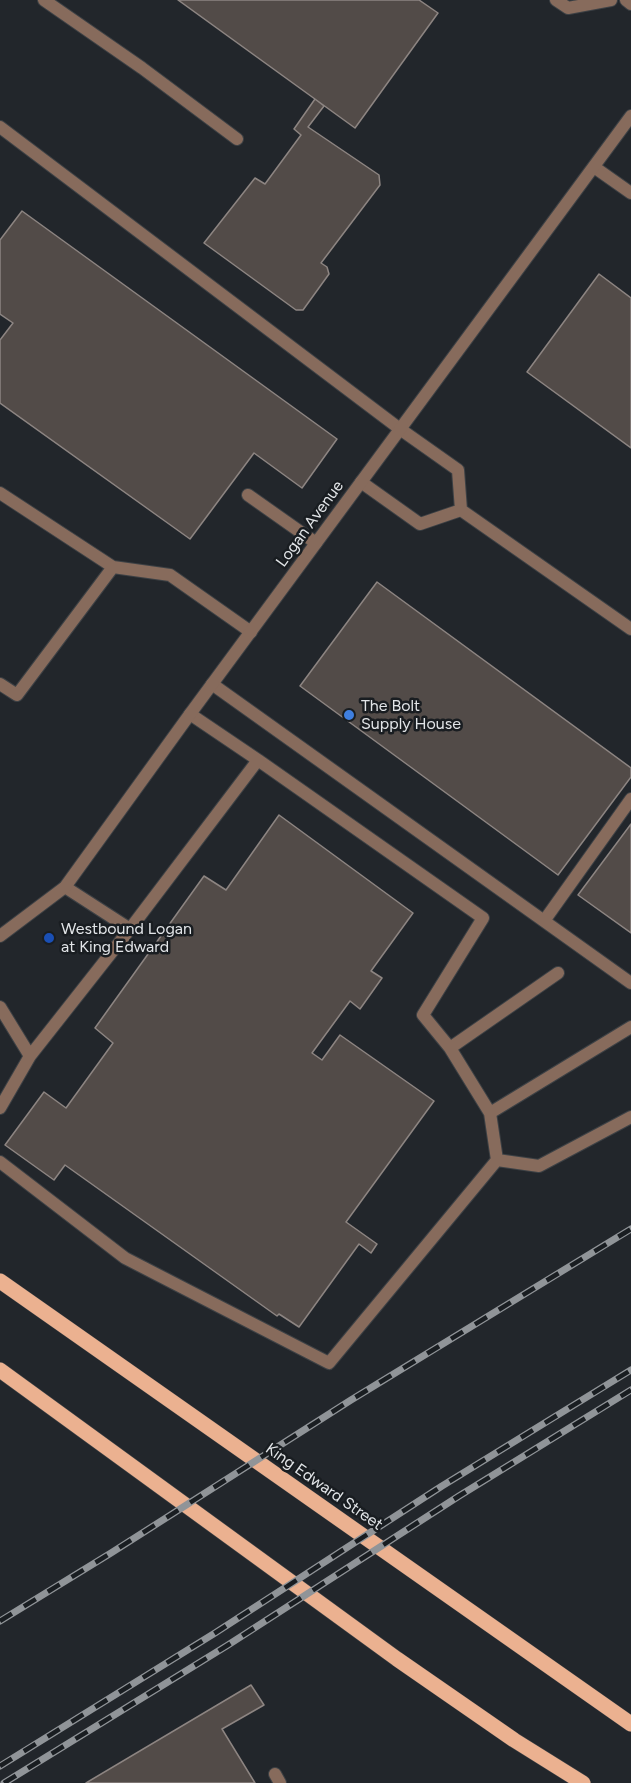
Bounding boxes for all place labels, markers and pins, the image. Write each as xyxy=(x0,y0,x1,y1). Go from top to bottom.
place label: The Bolt Supply House xyxy=(361,696,461,734)
marker: The Bolt Supply House xyxy=(342,708,356,722)
place label: Westbound Logan at King Edward xyxy=(61,919,192,957)
marker: Westbound Logan at King Edward xyxy=(42,931,56,945)

